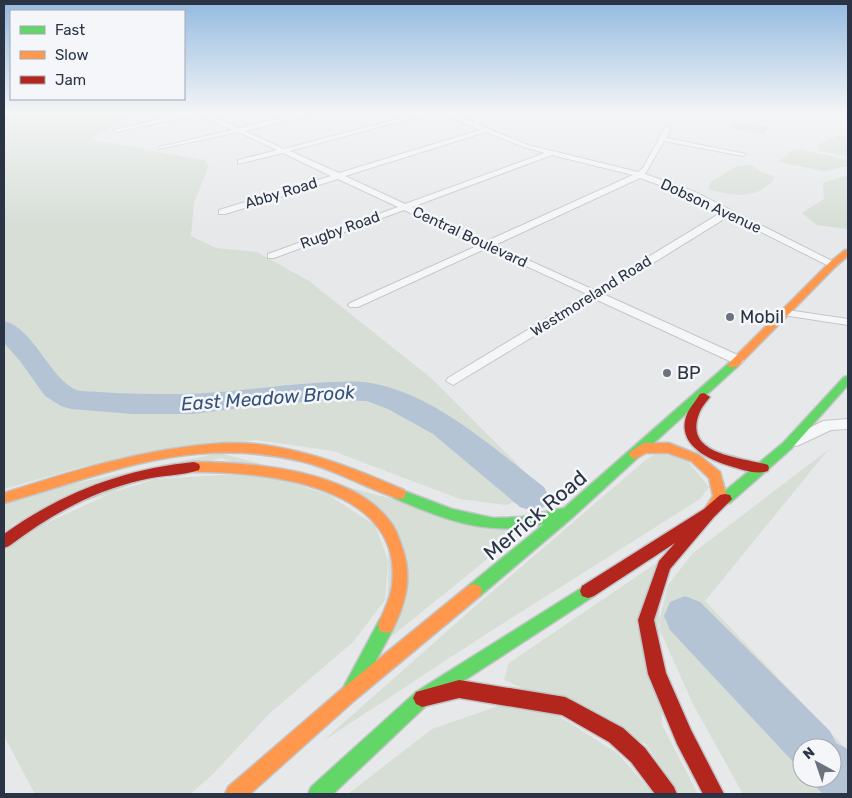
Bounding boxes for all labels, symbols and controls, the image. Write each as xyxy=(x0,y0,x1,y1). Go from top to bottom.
legend xyxy=(10,10,185,100)
text: Fast xyxy=(55,21,85,39)
text: Slow xyxy=(55,46,88,64)
text: Jam xyxy=(55,71,86,89)
street label: Abby Road xyxy=(243,173,319,213)
street label: Dobson Avenue xyxy=(658,175,764,237)
street label: Central Boulevard xyxy=(410,203,530,271)
street label: Rugby Road xyxy=(298,207,382,253)
street label: Westmoreland Road xyxy=(527,252,655,340)
place label: Mobil xyxy=(740,306,784,328)
marker: Mobil xyxy=(724,311,736,323)
place label: BP xyxy=(677,362,701,384)
marker: BP xyxy=(661,367,673,379)
water label: East Meadow Brook xyxy=(180,380,356,416)
street label: Merrick Road xyxy=(478,465,592,565)
north arrow xyxy=(792,738,842,788)
text: N xyxy=(800,744,818,763)

